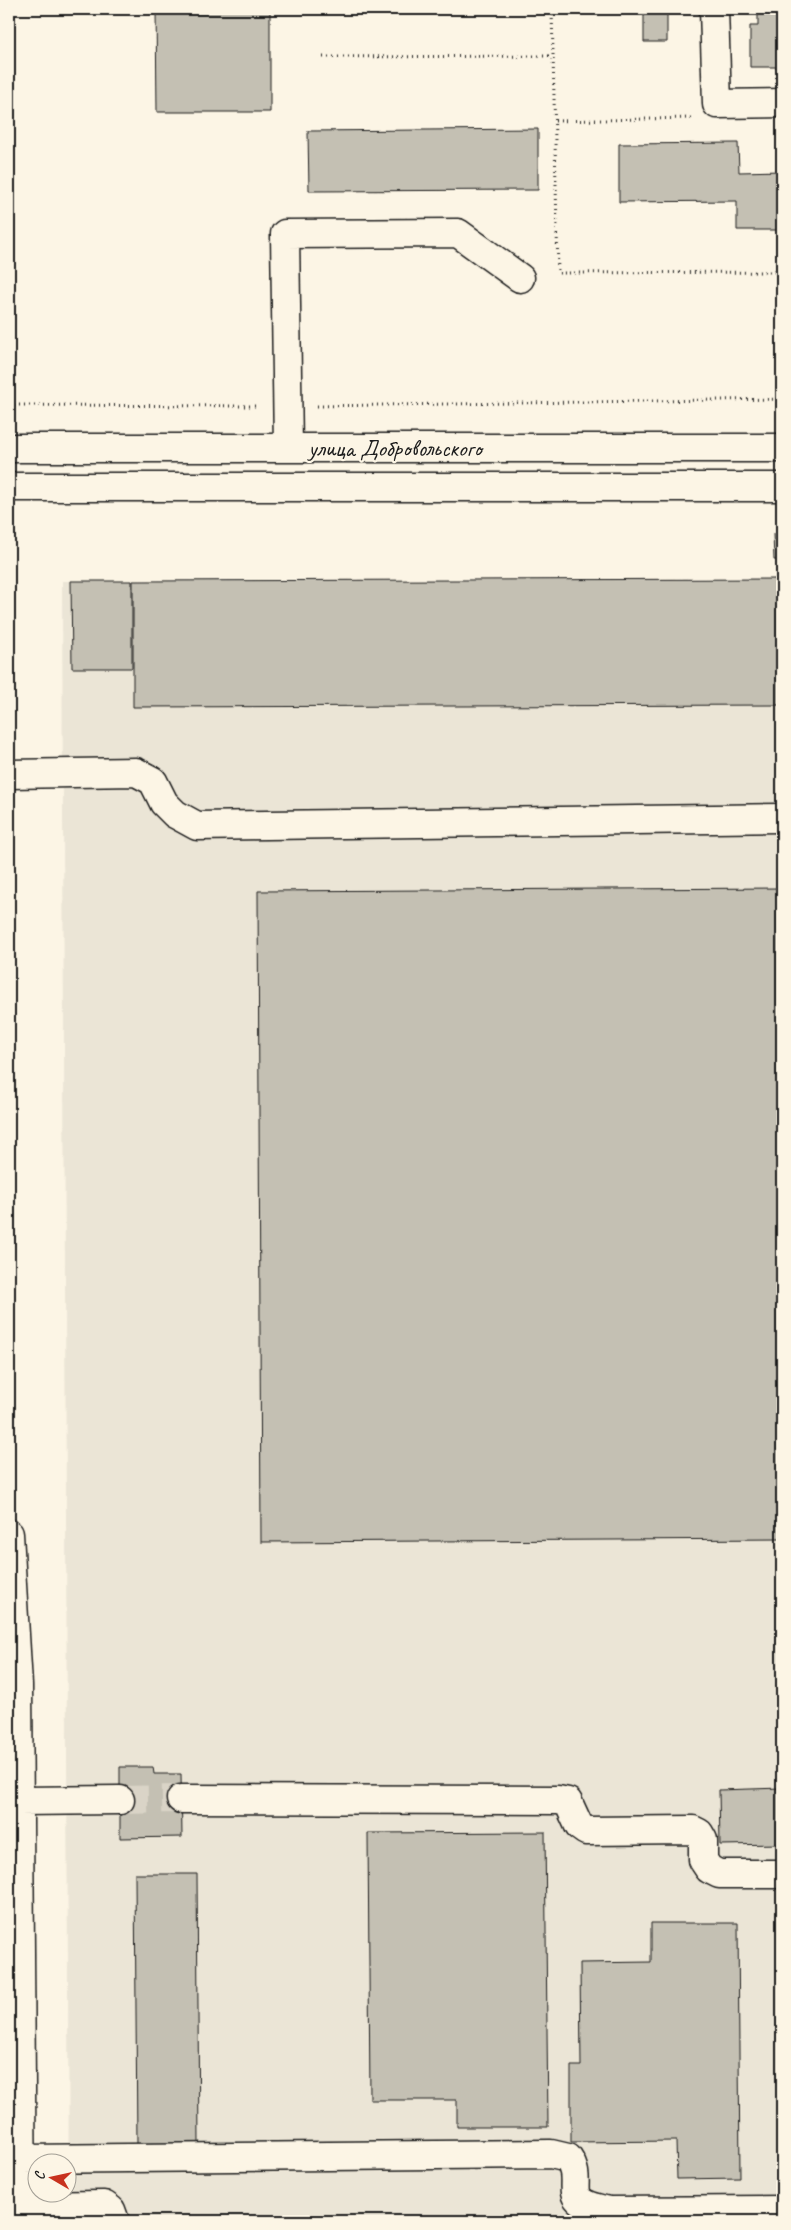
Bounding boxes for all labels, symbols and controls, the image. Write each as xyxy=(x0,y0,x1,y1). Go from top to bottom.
street label: улица Добровольского xyxy=(306,433,484,463)
north arrow xyxy=(28,2152,78,2202)
text: С xyxy=(31,2169,49,2181)

